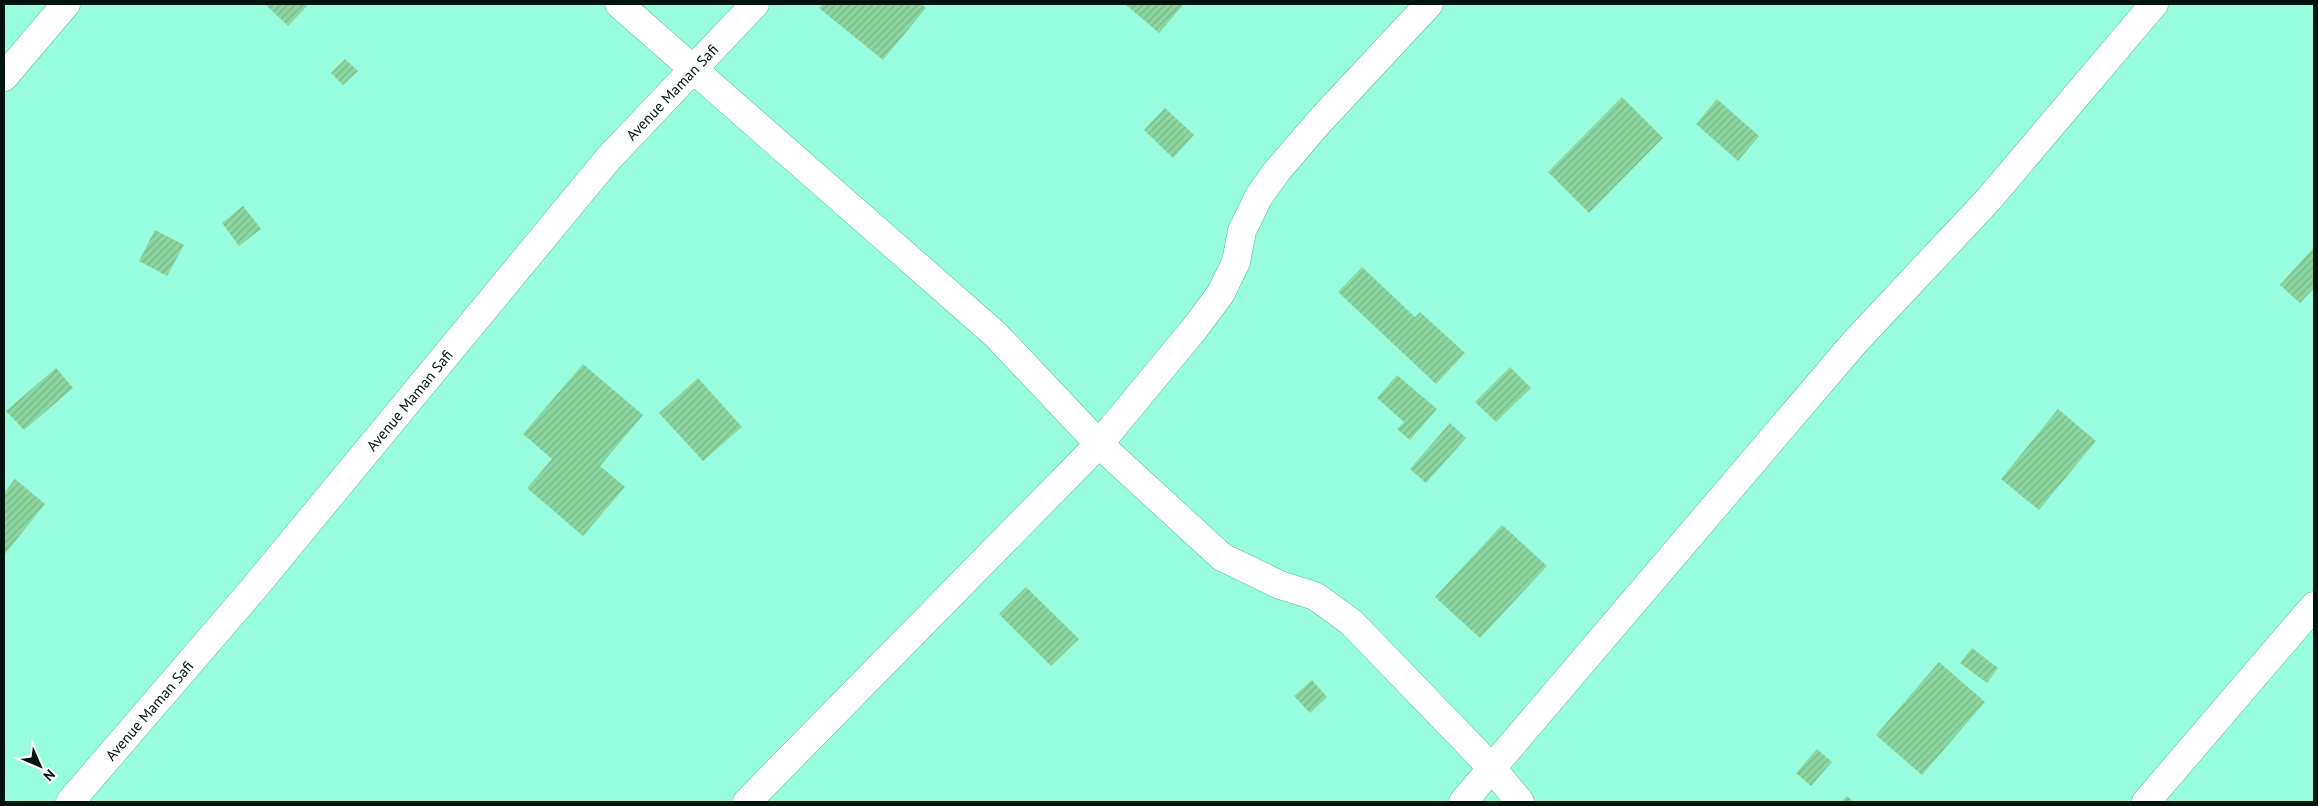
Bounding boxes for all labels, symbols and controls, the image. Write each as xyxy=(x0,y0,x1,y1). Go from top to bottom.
street label: Avenue Maman Safi xyxy=(622,40,722,144)
street label: Avenue Maman Safi xyxy=(362,345,456,454)
street label: Avenue Maman Safi xyxy=(101,656,197,764)
north arrow xyxy=(15,741,65,791)
text: N xyxy=(40,766,59,785)

